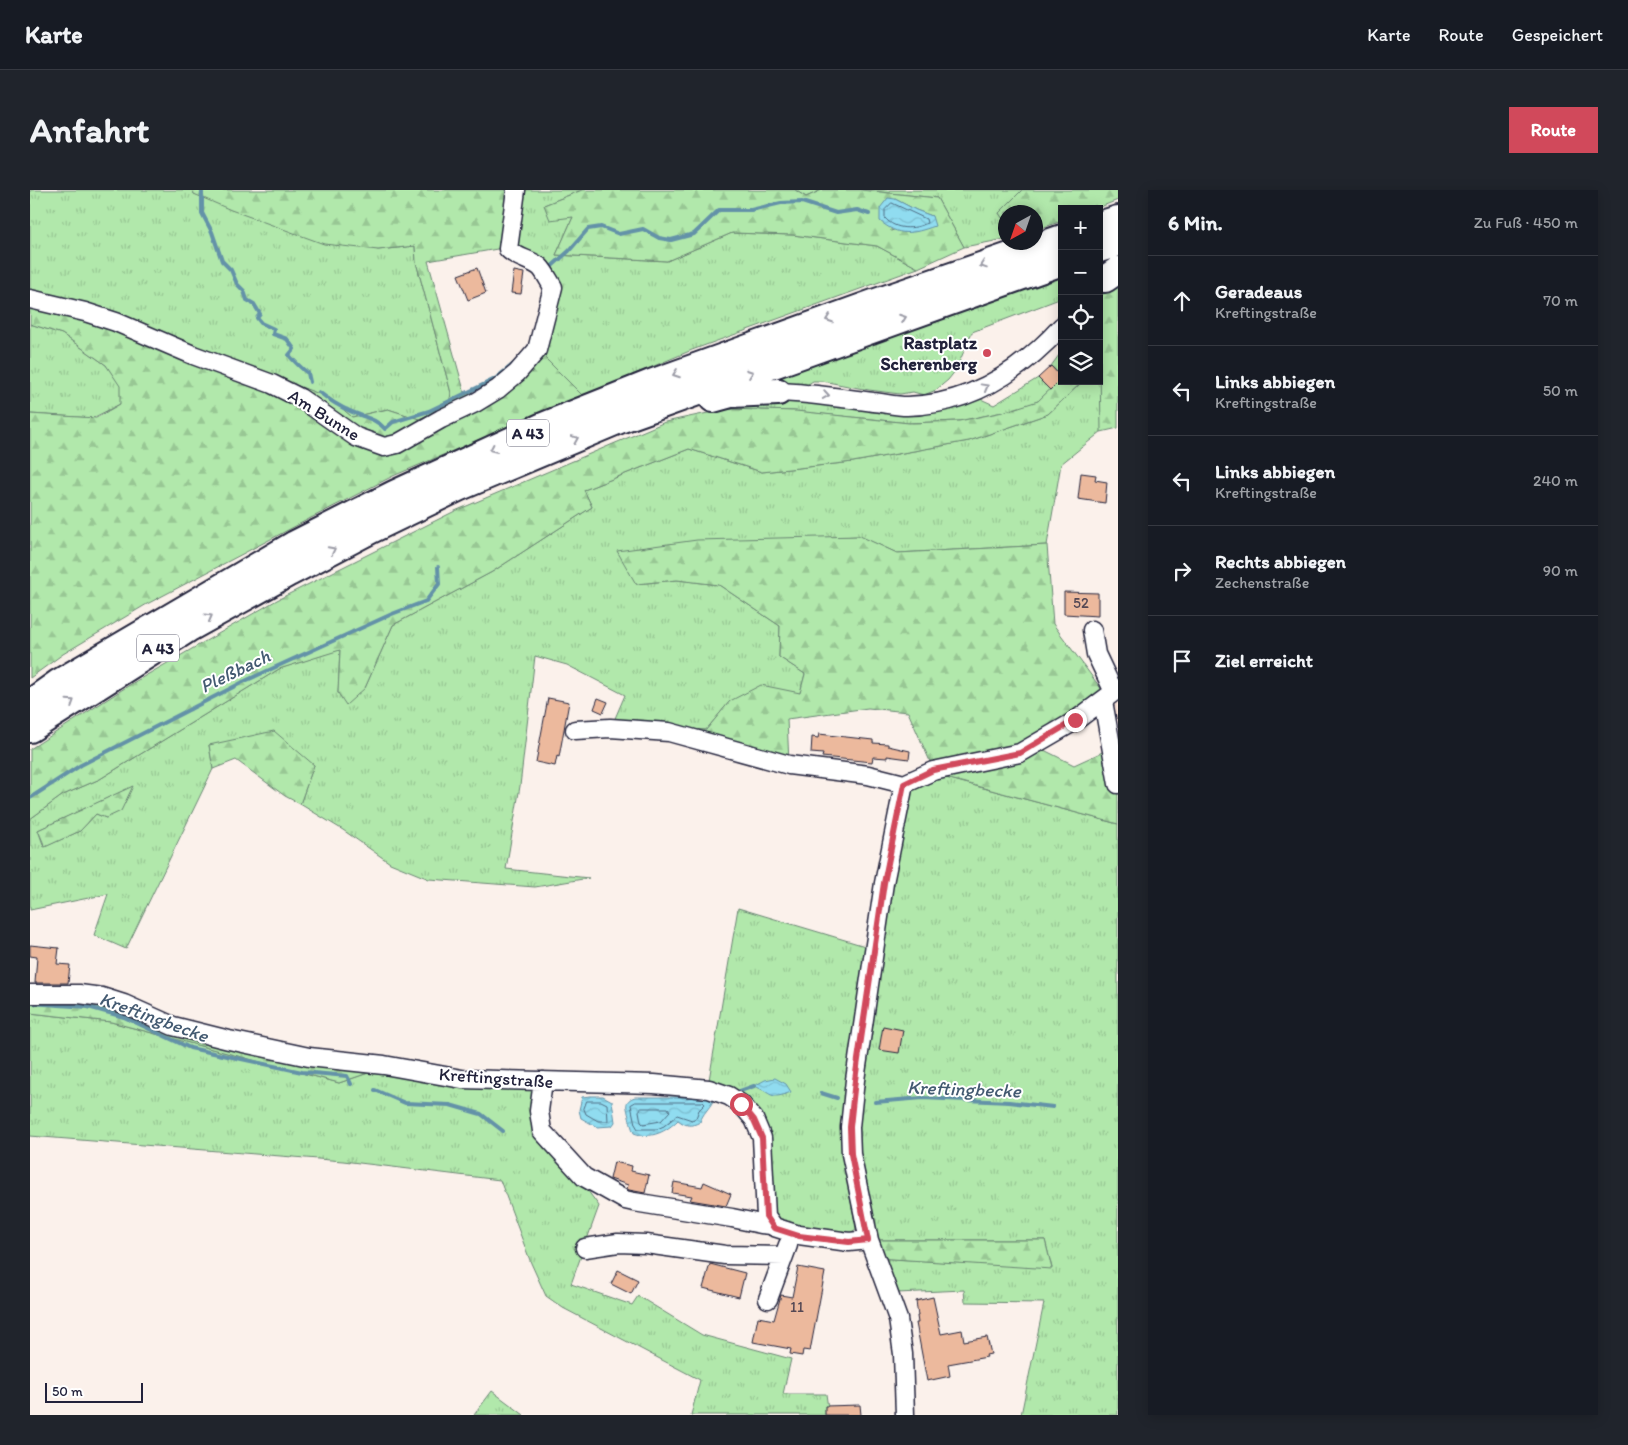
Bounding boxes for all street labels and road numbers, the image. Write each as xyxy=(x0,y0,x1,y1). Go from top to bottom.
street label: Am Bunne xyxy=(284,384,364,446)
road number: A 43 xyxy=(507,420,549,446)
road number: A 43 xyxy=(137,634,179,662)
street label: Kreftingstraße xyxy=(438,1063,554,1093)

